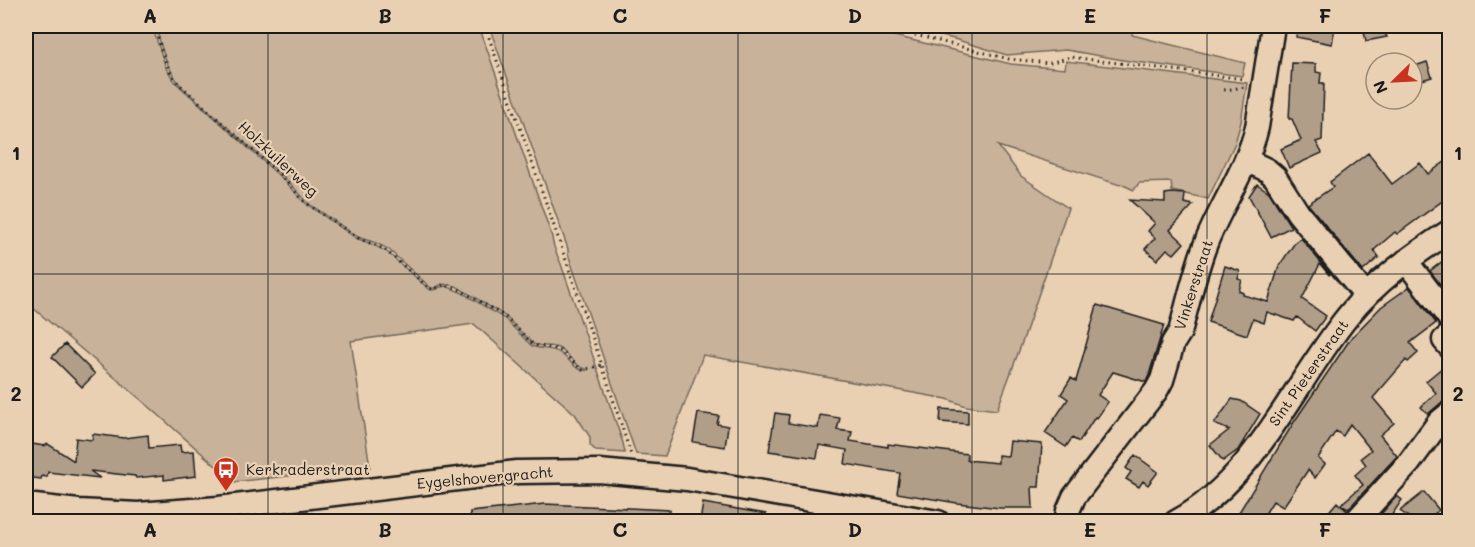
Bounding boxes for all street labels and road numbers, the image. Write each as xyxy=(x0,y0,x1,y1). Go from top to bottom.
street label: Holzkuilerweg xyxy=(234,116,323,201)
street label: Vinkerstraat xyxy=(1169,237,1217,333)
street label: Sint Pieterstraat xyxy=(1264,315,1352,430)
street label: Eygelshovergracht xyxy=(416,461,554,493)

